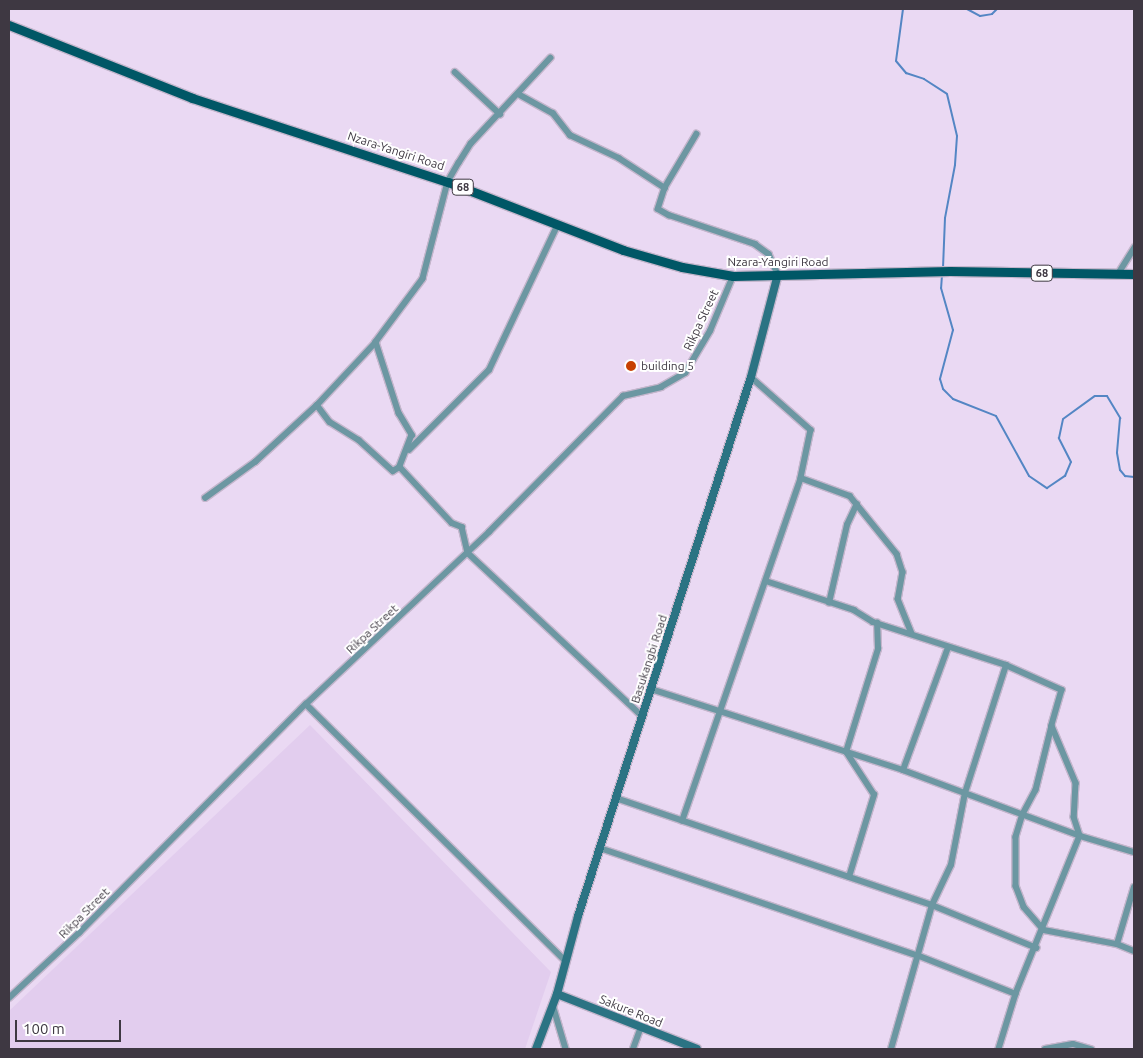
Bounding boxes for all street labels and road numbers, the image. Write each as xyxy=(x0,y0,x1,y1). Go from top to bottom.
street label: Nzara-Yangiri Road xyxy=(346,129,446,173)
road number: 68 xyxy=(452,178,474,196)
street label: Nzara-Yangiri Road xyxy=(727,255,829,269)
road number: 68 xyxy=(1031,264,1053,282)
street label: Rikpa Street xyxy=(681,287,721,353)
street label: Rikpa Street xyxy=(343,601,401,657)
street label: Basukangbi Road xyxy=(628,613,670,705)
street label: Rikpa Street xyxy=(56,885,112,941)
street label: Sakure Road xyxy=(597,992,665,1030)

